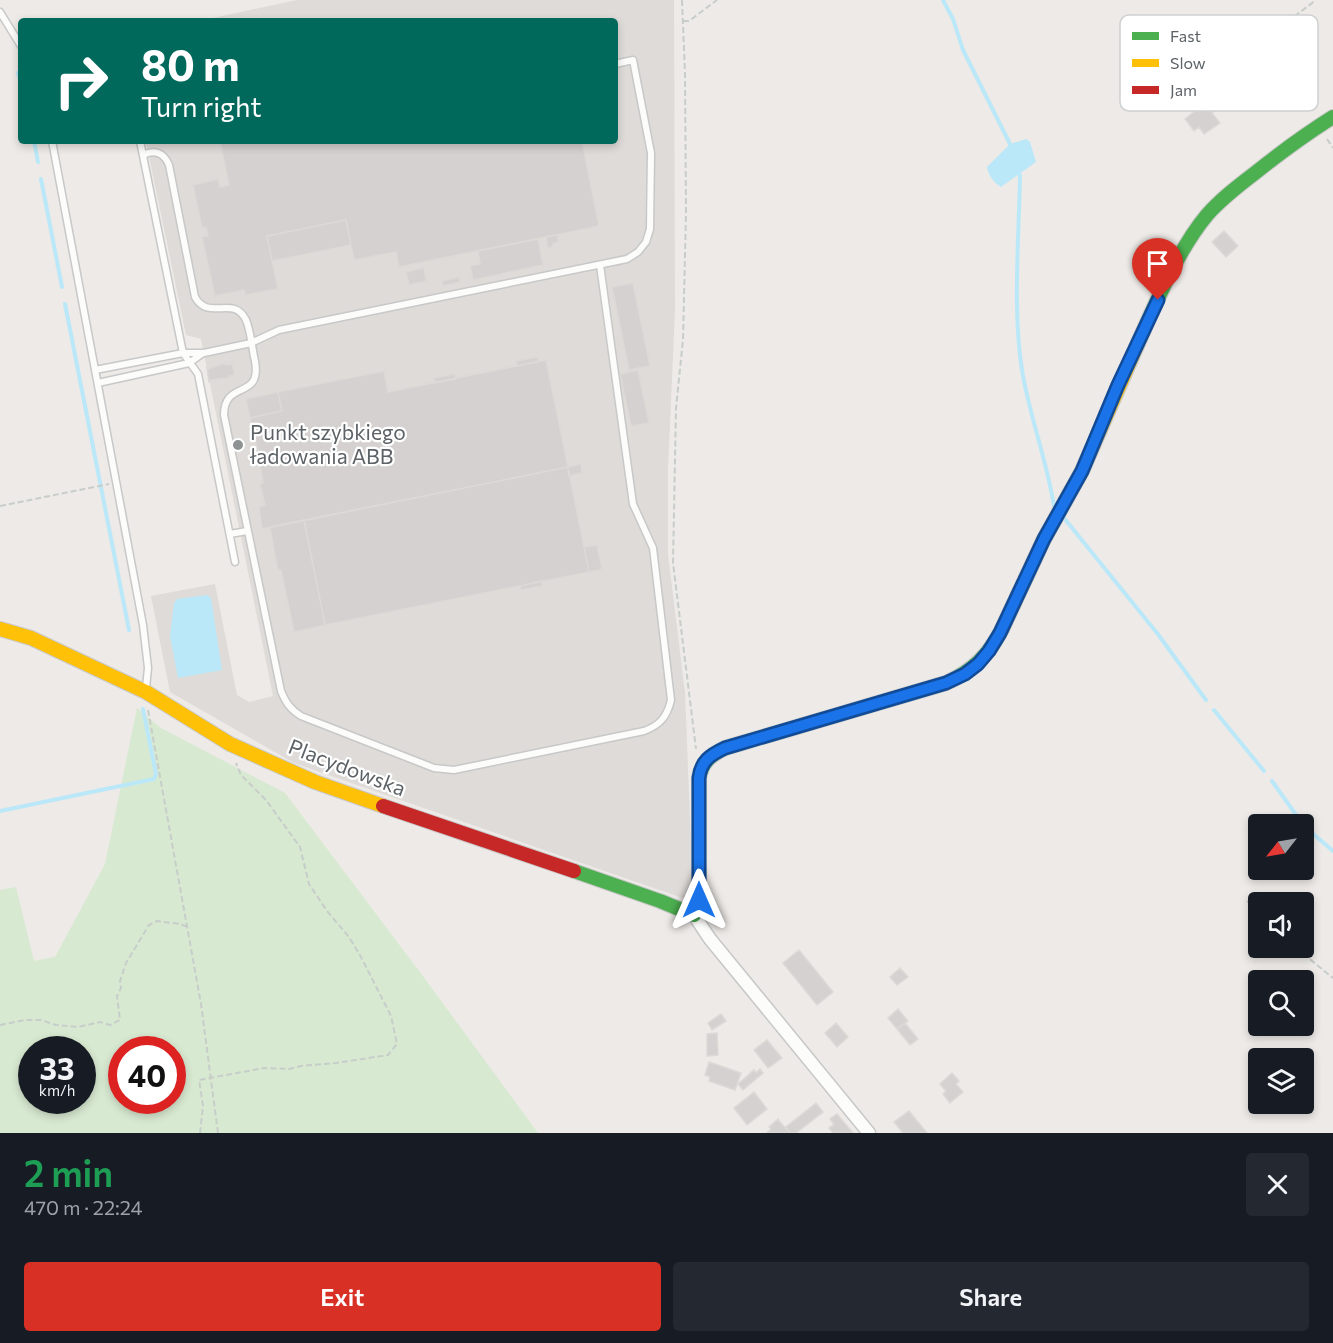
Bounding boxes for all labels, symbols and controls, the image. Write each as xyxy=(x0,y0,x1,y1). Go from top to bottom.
legend xyxy=(1120,15,1318,111)
text: Fast xyxy=(1170,26,1201,45)
text: 80 m xyxy=(141,38,240,90)
icon: right xyxy=(42,42,120,120)
text: Slow xyxy=(1170,53,1206,72)
text: Jam xyxy=(1170,80,1197,99)
text: Turn right xyxy=(141,90,261,123)
pin xyxy=(1132,238,1183,300)
icon: arrive xyxy=(1141,247,1174,280)
place label: Punkt szybkiego ładowania ABB xyxy=(249,419,406,468)
marker: Punkt szybkiego ładowania ABB xyxy=(231,438,245,452)
street label: Placydowska xyxy=(285,733,410,800)
north arrow xyxy=(1248,814,1314,880)
map controls xyxy=(1248,814,1314,1114)
position arrow xyxy=(667,868,731,932)
button: sound xyxy=(1248,892,1314,958)
button: search xyxy=(1248,970,1314,1036)
speed limit sign: 40 xyxy=(108,1036,186,1114)
button: layers xyxy=(1248,1048,1314,1114)
text: 33 xyxy=(40,1049,74,1086)
text: km/h xyxy=(39,1081,75,1099)
text: 2 min xyxy=(24,1150,113,1194)
button: close xyxy=(1246,1153,1309,1216)
text: 470 m · 22:24 xyxy=(24,1195,142,1219)
button: Exit xyxy=(24,1262,661,1331)
button: Share xyxy=(673,1262,1309,1331)

